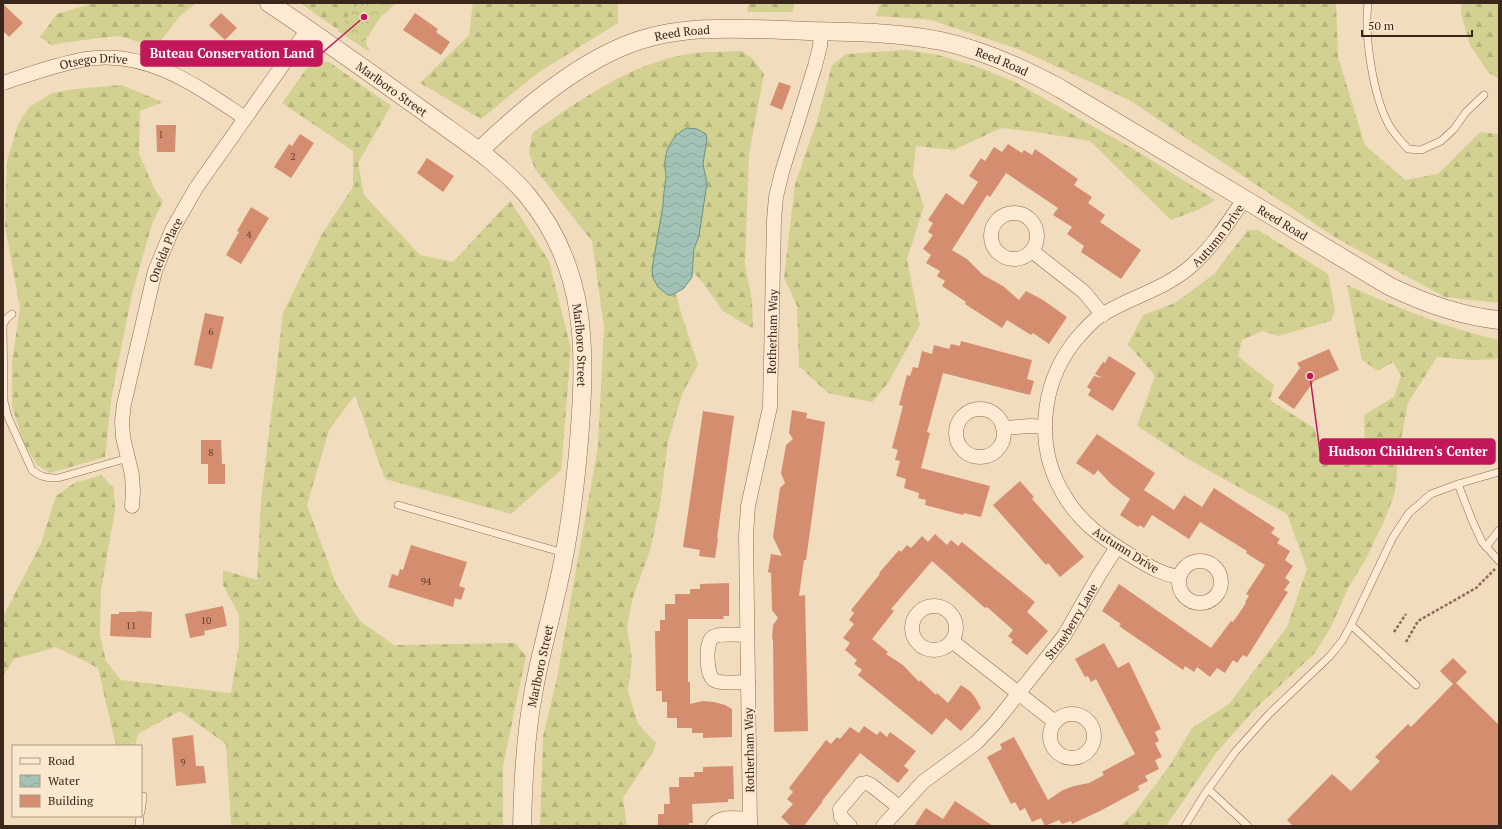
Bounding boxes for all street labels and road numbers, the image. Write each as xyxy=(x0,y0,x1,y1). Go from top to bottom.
street label: Reed Road xyxy=(653,21,711,43)
street label: Reed Road xyxy=(974,44,1031,79)
street label: Otsego Drive xyxy=(58,50,129,72)
street label: Marlboro Street xyxy=(354,58,431,120)
street label: Autumn Drive xyxy=(1188,201,1246,269)
street label: Reed Road xyxy=(1255,201,1311,243)
street label: Oneida Place xyxy=(145,214,185,284)
street label: Rotherham Way xyxy=(763,288,780,374)
street label: Marlboro Street xyxy=(570,302,590,388)
street label: Autumn Drive xyxy=(1090,524,1162,576)
street label: Strawberry Lane xyxy=(1041,580,1100,662)
street label: Marlboro Street xyxy=(524,623,556,709)
street label: Rotherham Way xyxy=(741,706,757,793)

